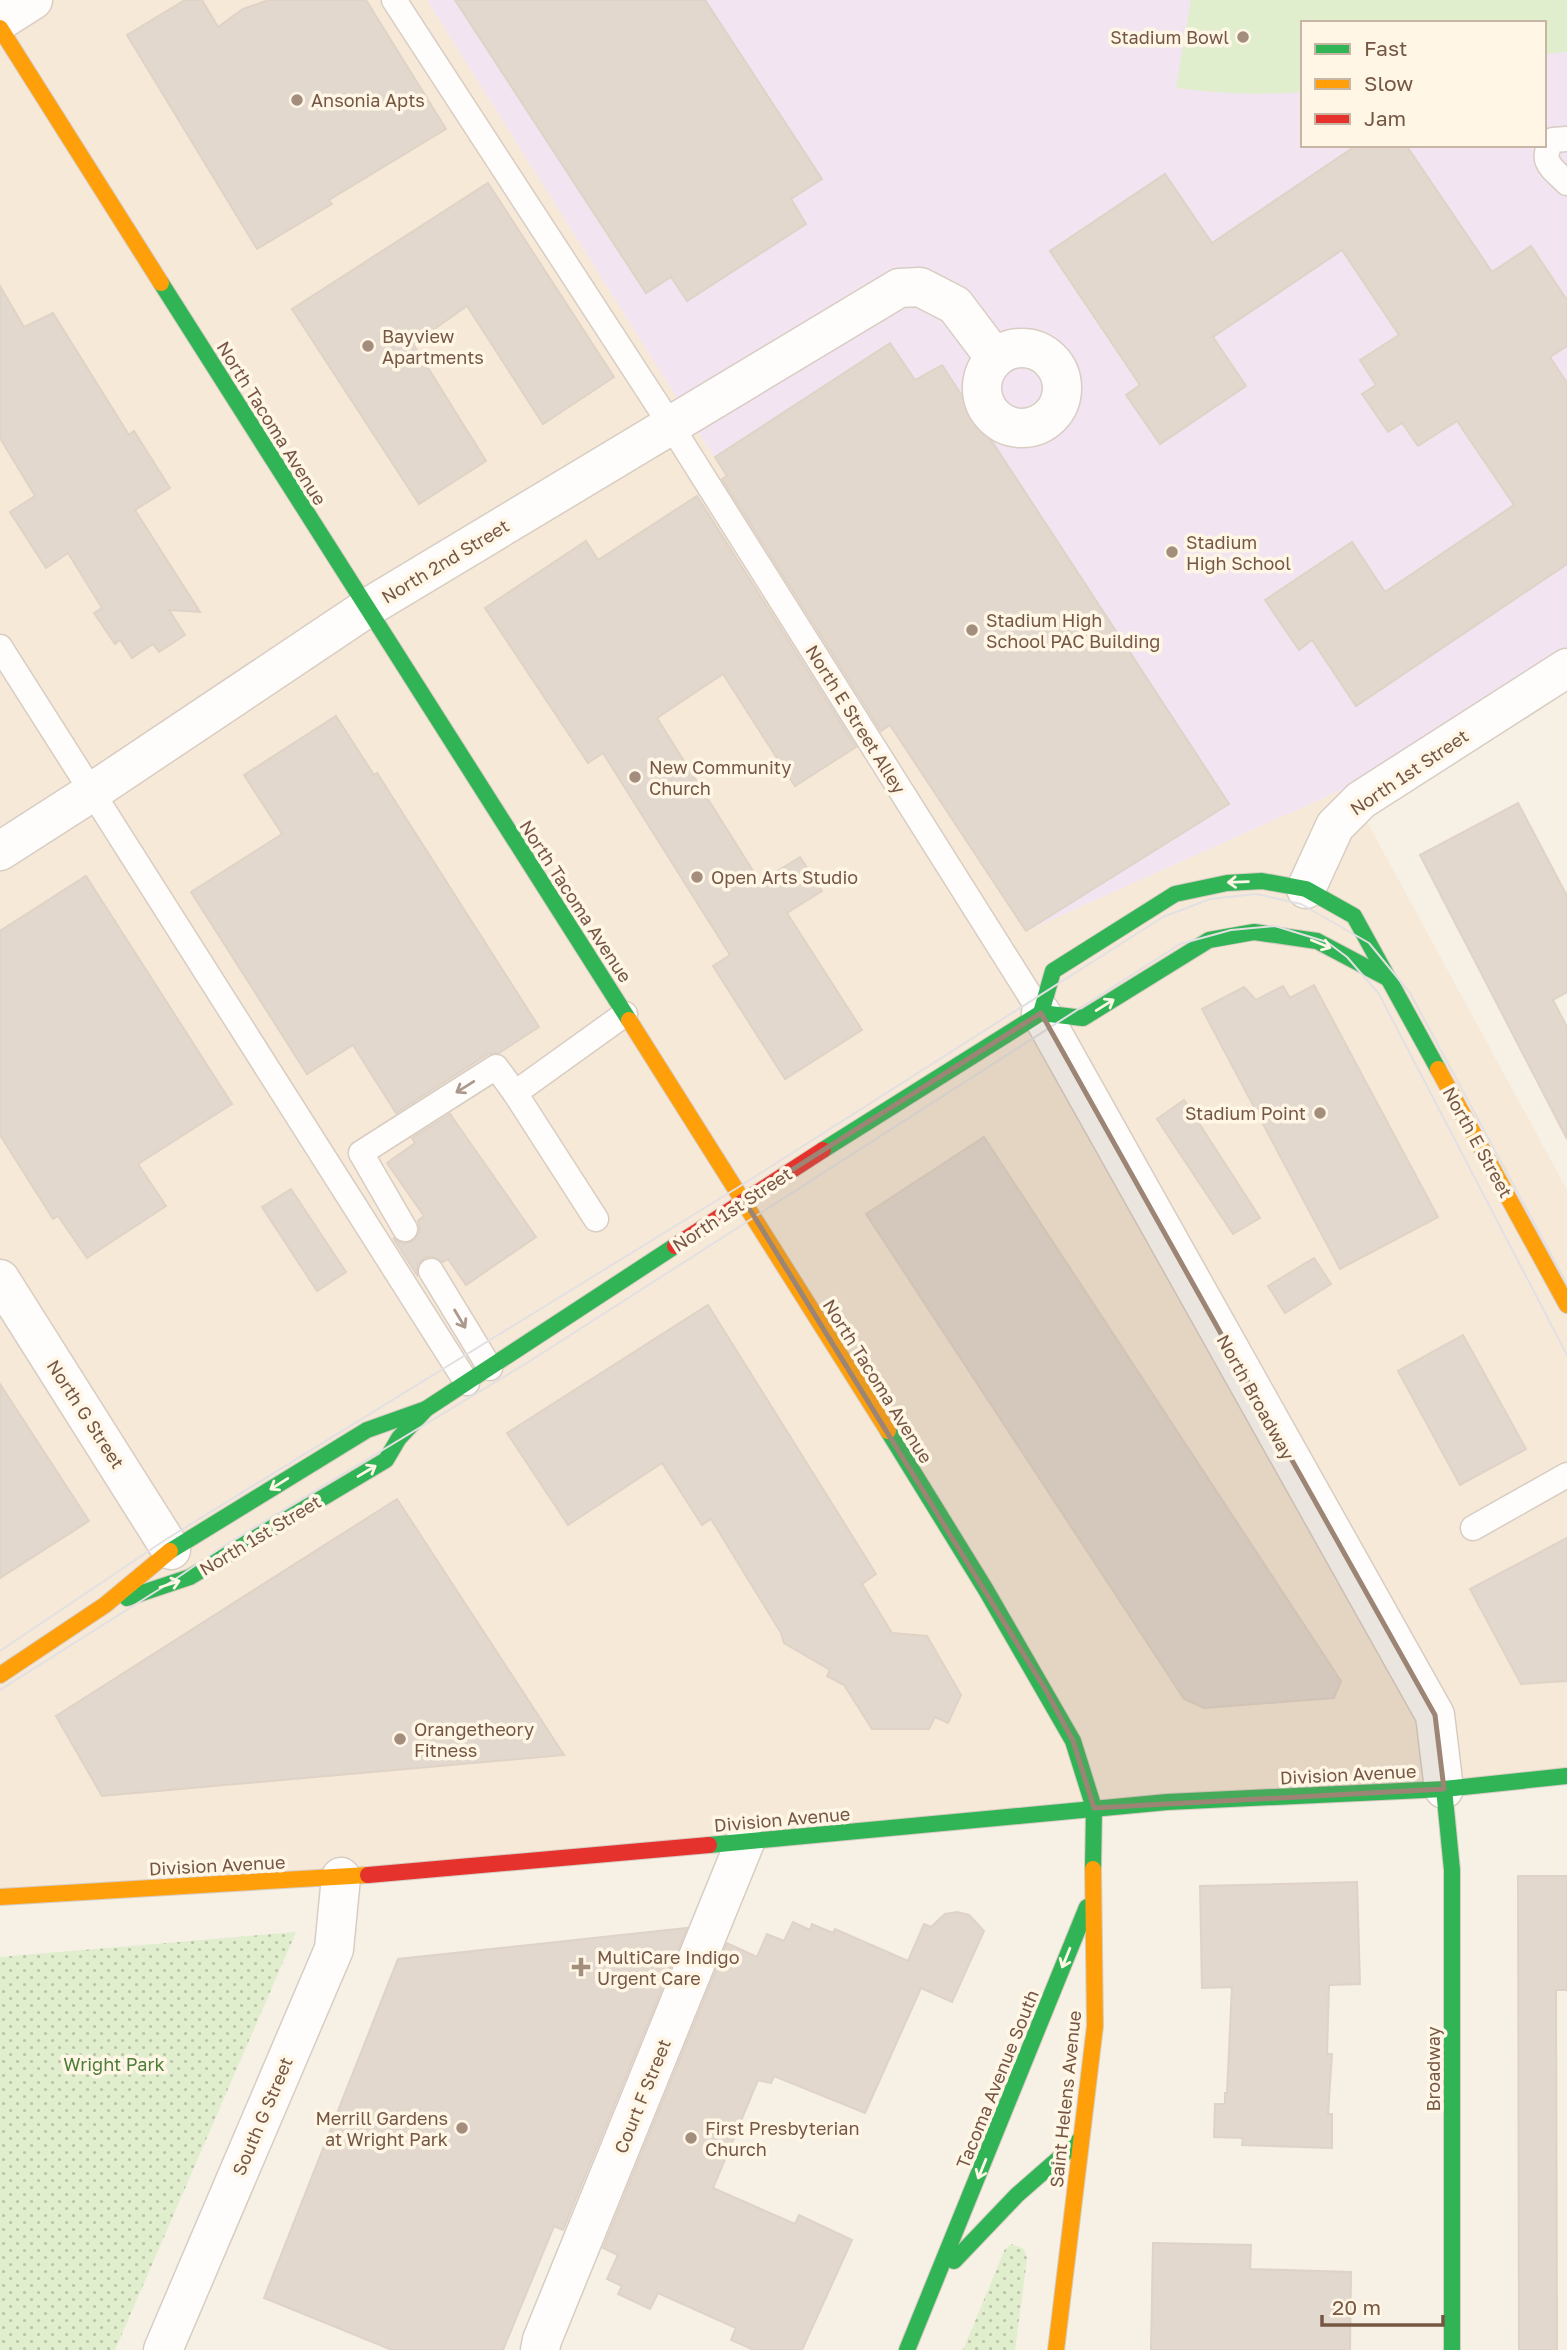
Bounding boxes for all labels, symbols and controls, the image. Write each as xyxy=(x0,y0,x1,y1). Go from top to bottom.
legend xyxy=(1301,21,1546,147)
place label: Stadium Bowl xyxy=(1110,26,1229,48)
marker: Stadium Bowl xyxy=(1235,29,1251,45)
text: Fast xyxy=(1364,35,1407,61)
text: Slow xyxy=(1364,70,1413,96)
place label: Ansonia Apts xyxy=(311,89,425,111)
marker: Ansonia Apts xyxy=(289,92,305,108)
text: Jam xyxy=(1364,105,1406,131)
place label: Bayview Apartments xyxy=(382,325,484,368)
street label: North Tacoma Avenue xyxy=(213,337,331,509)
marker: Bayview Apartments xyxy=(360,338,376,354)
street label: North 2nd Street xyxy=(377,514,513,608)
place label: Stadium High School xyxy=(1186,531,1291,574)
marker: Stadium High School xyxy=(1164,544,1180,560)
place label: Stadium High School PAC Building xyxy=(986,609,1160,652)
marker: Stadium High School PAC Building xyxy=(964,622,980,638)
street label: North E Street Alley xyxy=(801,641,911,797)
street label: North 1st Street xyxy=(1346,724,1472,820)
place label: New Community Church xyxy=(649,756,791,799)
marker: New Community Church xyxy=(627,769,643,785)
street label: North Tacoma Avenue xyxy=(515,816,637,986)
place label: Open Arts Studio xyxy=(711,866,858,888)
marker: Open Arts Studio xyxy=(689,869,705,885)
one-way arrow xyxy=(1227,876,1250,889)
one-way arrow xyxy=(1310,939,1331,952)
one-way arrow xyxy=(1094,997,1114,1011)
one-way arrow xyxy=(456,1080,476,1094)
street label: North E Street xyxy=(1438,1083,1518,1201)
place label: Stadium Point xyxy=(1185,1102,1306,1124)
marker: Stadium Point xyxy=(1312,1105,1328,1121)
street label: North 1st Street xyxy=(668,1162,796,1256)
street label: North Tacoma Avenue xyxy=(819,1295,937,1467)
one-way arrow xyxy=(454,1309,468,1329)
street label: North Broadway xyxy=(1213,1331,1299,1463)
street label: North G Street xyxy=(43,1356,129,1472)
one-way arrow xyxy=(356,1464,376,1478)
one-way arrow xyxy=(269,1477,289,1491)
street label: North 1st Street xyxy=(195,1490,325,1580)
one-way arrow xyxy=(158,1576,180,1589)
place label: Orangetheory Fitness xyxy=(414,1718,534,1761)
marker: Orangetheory Fitness xyxy=(392,1731,408,1747)
street label: Division Avenue xyxy=(1279,1759,1417,1789)
street label: Division Avenue xyxy=(713,1802,851,1836)
street label: Division Avenue xyxy=(148,1850,286,1880)
place label: MultiCare Indigo Urgent Care xyxy=(597,1946,739,1989)
one-way arrow xyxy=(1059,1947,1072,1969)
marker: MultiCare Indigo Urgent Care xyxy=(571,1957,591,1977)
street label: Tacoma Avenue South xyxy=(951,1987,1043,2171)
street label: Saint Helens Avenue xyxy=(1045,2009,1085,2189)
street label: Broadway xyxy=(1422,2026,1444,2112)
street label: Court F Street xyxy=(609,2036,675,2156)
park label: Wright Park xyxy=(63,2053,165,2075)
street label: South G Street xyxy=(227,2054,297,2178)
place label: Merrill Gardens at Wright Park xyxy=(315,2107,448,2150)
place label: First Presbyterian Church xyxy=(705,2117,859,2160)
marker: Merrill Gardens at Wright Park xyxy=(454,2120,470,2136)
marker: First Presbyterian Church xyxy=(683,2130,699,2146)
one-way arrow xyxy=(974,2158,987,2180)
scale bar xyxy=(1322,2284,1443,2328)
text: 20 m xyxy=(1332,2294,1381,2320)

